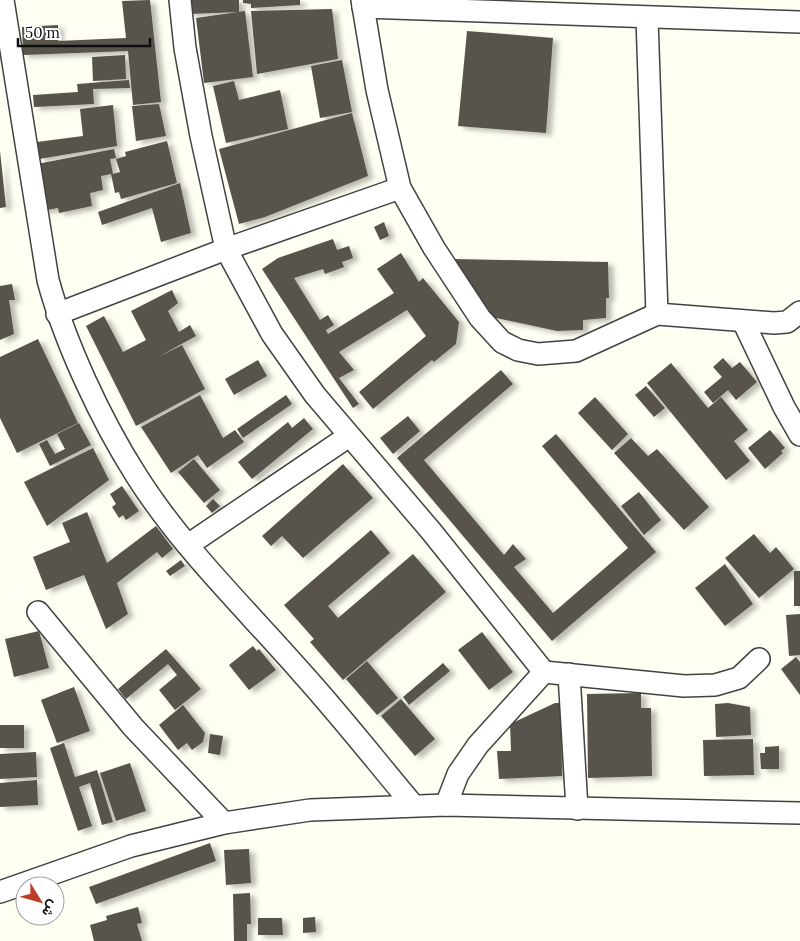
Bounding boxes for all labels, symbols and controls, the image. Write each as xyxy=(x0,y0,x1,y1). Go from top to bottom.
scale bar xyxy=(18,15,150,47)
text: 50 m xyxy=(25,23,60,42)
north arrow xyxy=(15,876,65,926)
text: ش xyxy=(38,897,63,921)

